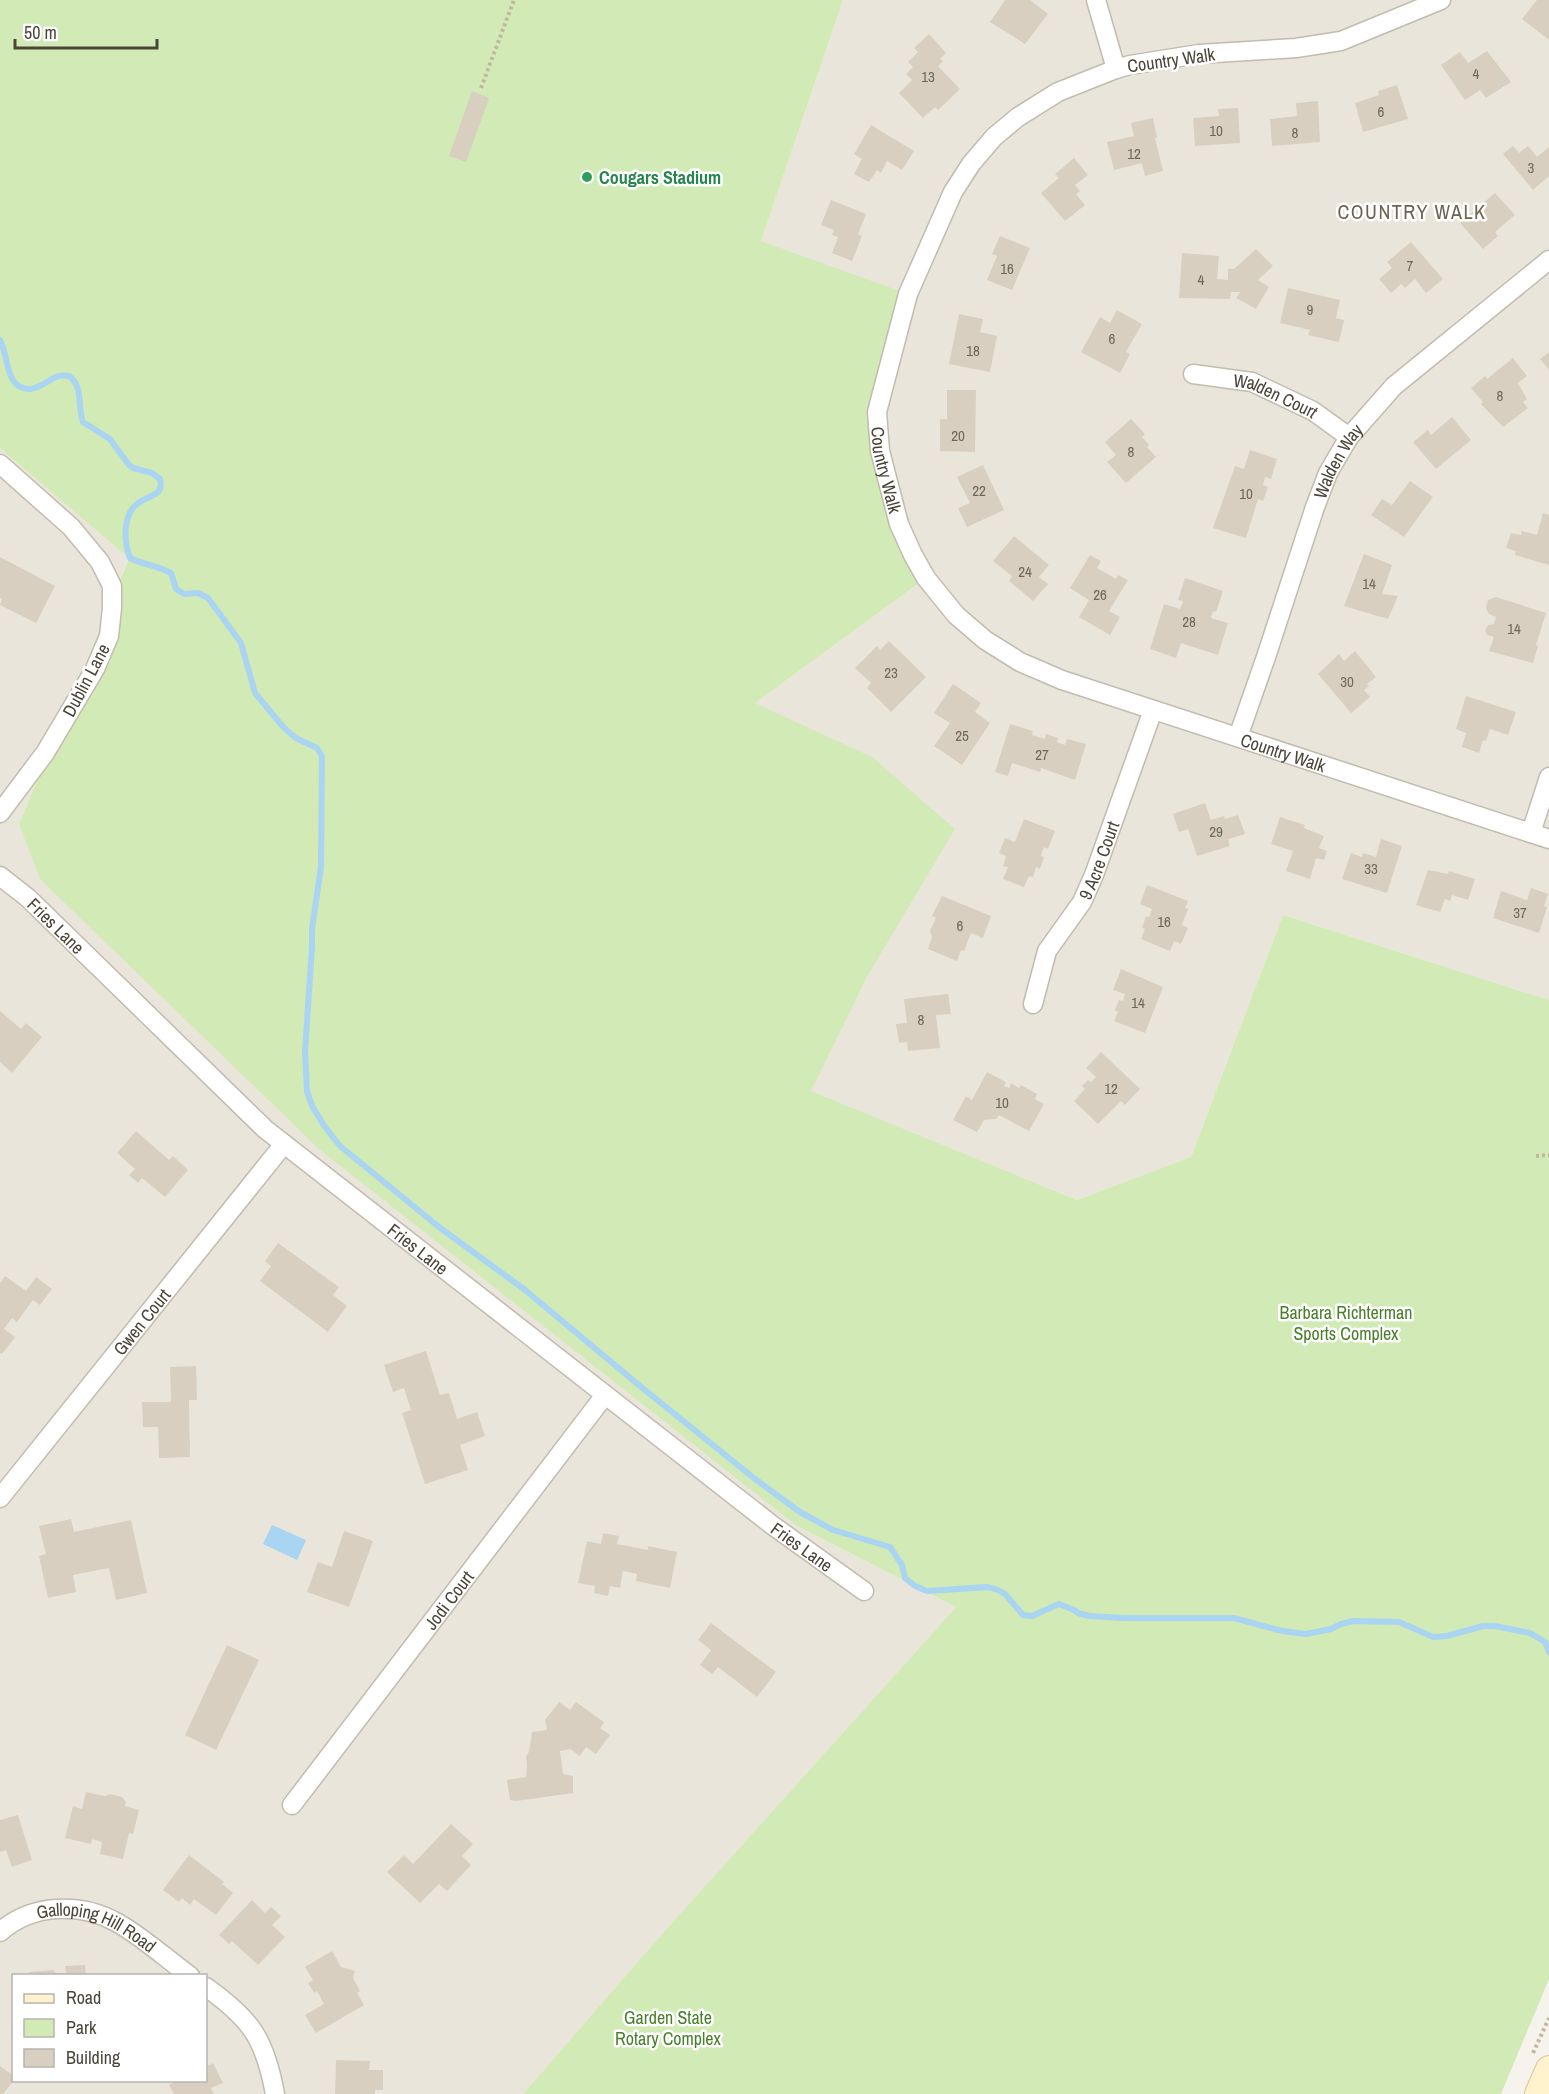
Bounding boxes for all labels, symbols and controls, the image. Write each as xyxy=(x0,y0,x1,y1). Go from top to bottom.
scale bar xyxy=(15,12,158,50)
text: 50 m xyxy=(24,20,57,45)
street label: Country Walk xyxy=(1126,41,1217,79)
house number: 4 xyxy=(1473,63,1480,84)
house number: 13 xyxy=(921,66,935,87)
house number: 6 xyxy=(1378,101,1385,122)
house number: 10 xyxy=(1209,120,1223,141)
house number: 8 xyxy=(1292,122,1299,143)
house number: 12 xyxy=(1127,143,1141,164)
house number: 3 xyxy=(1528,157,1535,178)
place label: Cougars Stadium xyxy=(599,165,721,190)
marker: Cougars Stadium xyxy=(580,170,594,184)
district label: COUNTRY WALK xyxy=(1338,198,1486,225)
house number: 7 xyxy=(1407,255,1414,276)
house number: 16 xyxy=(1000,258,1014,279)
house number: 4 xyxy=(1198,269,1205,290)
house number: 9 xyxy=(1307,299,1314,320)
house number: 6 xyxy=(1109,328,1116,349)
house number: 18 xyxy=(966,340,980,361)
street label: Walden Court xyxy=(1232,367,1323,423)
house number: 8 xyxy=(1497,385,1504,406)
street label: Walden Way xyxy=(1307,417,1369,502)
house number: 20 xyxy=(951,425,965,446)
street label: Country Walk xyxy=(866,426,908,516)
house number: 8 xyxy=(1128,441,1135,462)
house number: 22 xyxy=(972,480,986,501)
house number: 10 xyxy=(1239,483,1253,504)
house number: 24 xyxy=(1018,561,1032,582)
house number: 14 xyxy=(1362,573,1376,594)
house number: 26 xyxy=(1093,584,1107,605)
house number: 28 xyxy=(1182,611,1196,632)
house number: 14 xyxy=(1507,618,1521,639)
street label: Dublin Lane xyxy=(56,639,116,721)
house number: 23 xyxy=(884,662,898,683)
house number: 30 xyxy=(1340,671,1354,692)
house number: 25 xyxy=(955,725,969,746)
street label: Country Walk xyxy=(1238,727,1330,778)
house number: 27 xyxy=(1035,744,1049,765)
street label: 9 Acre Court xyxy=(1072,818,1125,904)
house number: 29 xyxy=(1209,821,1223,842)
house number: 33 xyxy=(1364,858,1378,879)
street label: Fries Lane xyxy=(22,892,90,959)
house number: 37 xyxy=(1513,902,1527,923)
house number: 16 xyxy=(1157,911,1171,932)
house number: 6 xyxy=(957,915,964,936)
house number: 14 xyxy=(1131,992,1145,1013)
house number: 8 xyxy=(918,1009,925,1030)
house number: 12 xyxy=(1104,1078,1118,1099)
house number: 10 xyxy=(995,1092,1009,1113)
street label: Fries Lane xyxy=(383,1217,454,1280)
street label: Gwen Court xyxy=(107,1283,176,1360)
park label: Barbara Richterman Sports Complex xyxy=(1280,1300,1412,1346)
street label: Fries Lane xyxy=(766,1516,838,1577)
street label: Jodi Court xyxy=(418,1565,479,1635)
street label: Galloping Hill Road xyxy=(34,1896,162,1958)
legend xyxy=(12,1974,207,2082)
text: Road xyxy=(66,1985,101,2010)
park label: Garden State Rotary Complex xyxy=(615,2005,722,2051)
text: Park xyxy=(66,2015,97,2040)
text: Building xyxy=(66,2045,121,2070)

